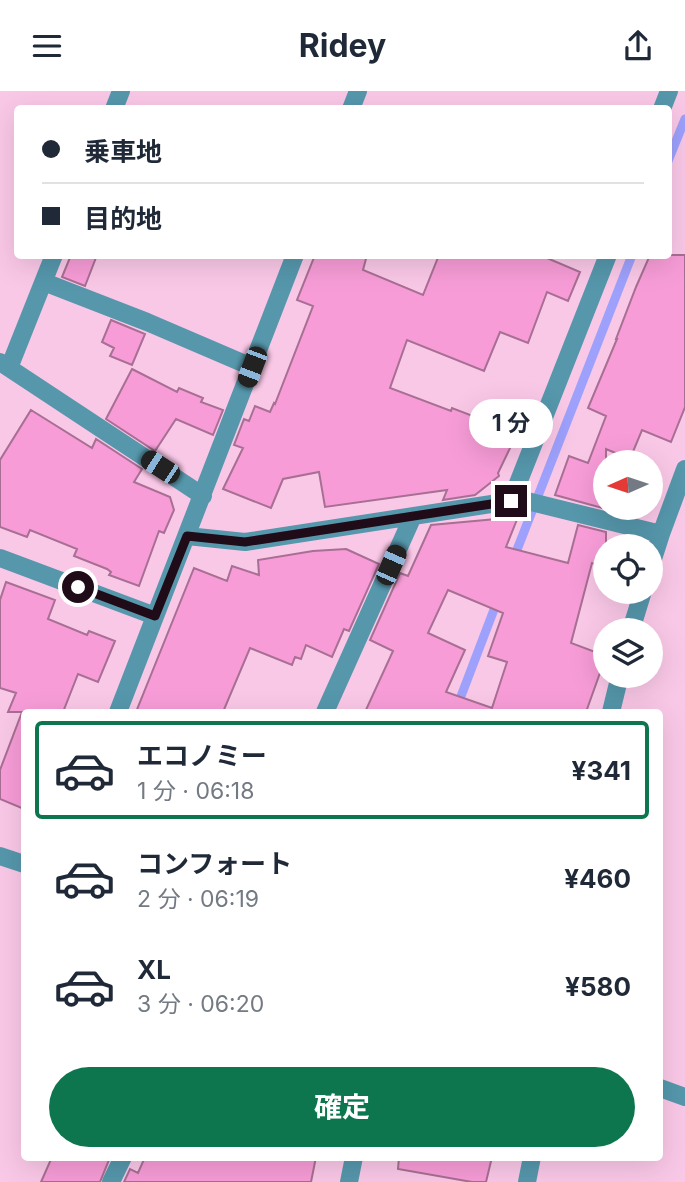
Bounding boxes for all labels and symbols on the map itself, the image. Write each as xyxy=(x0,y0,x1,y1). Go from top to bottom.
car xyxy=(235,344,270,390)
callout: 1 分 xyxy=(469,399,553,449)
car xyxy=(137,447,184,487)
north arrow xyxy=(593,450,663,520)
route end xyxy=(495,485,527,517)
car xyxy=(373,542,410,588)
route start xyxy=(62,571,94,603)

